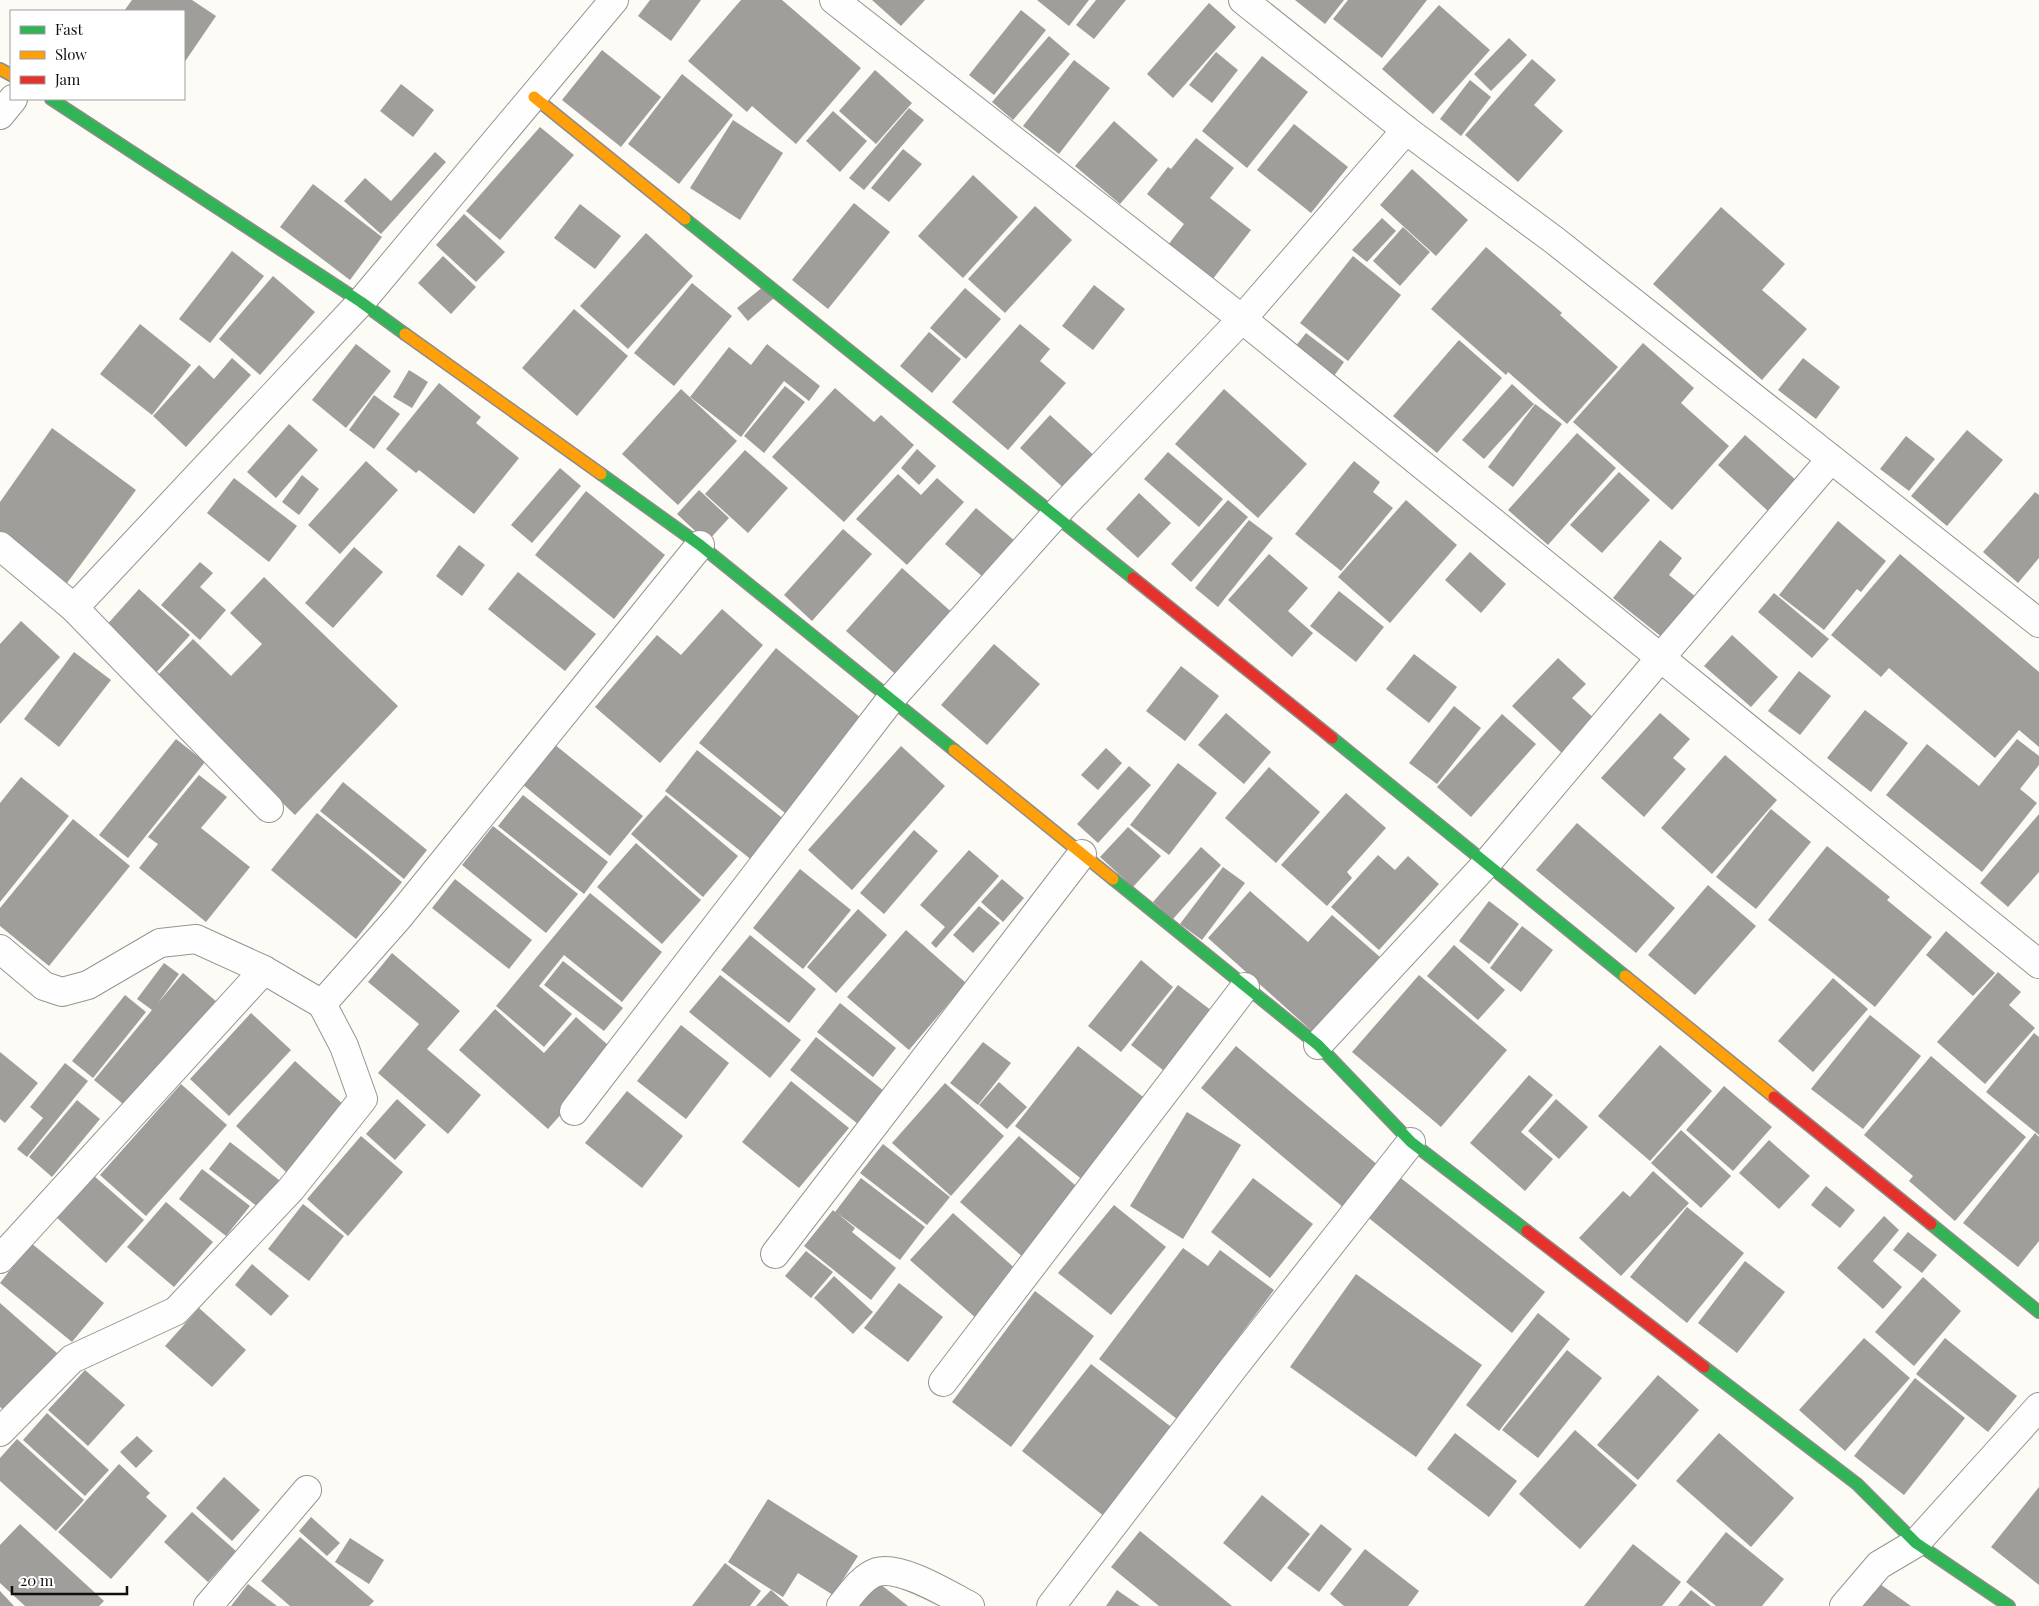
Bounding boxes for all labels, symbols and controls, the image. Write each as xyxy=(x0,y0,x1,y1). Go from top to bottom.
legend xyxy=(10,10,185,100)
text: Fast xyxy=(55,19,84,39)
text: Slow xyxy=(55,44,87,64)
text: Jam xyxy=(54,69,81,89)
scale bar xyxy=(12,1564,128,1596)
text: 20 m xyxy=(20,1570,54,1590)

